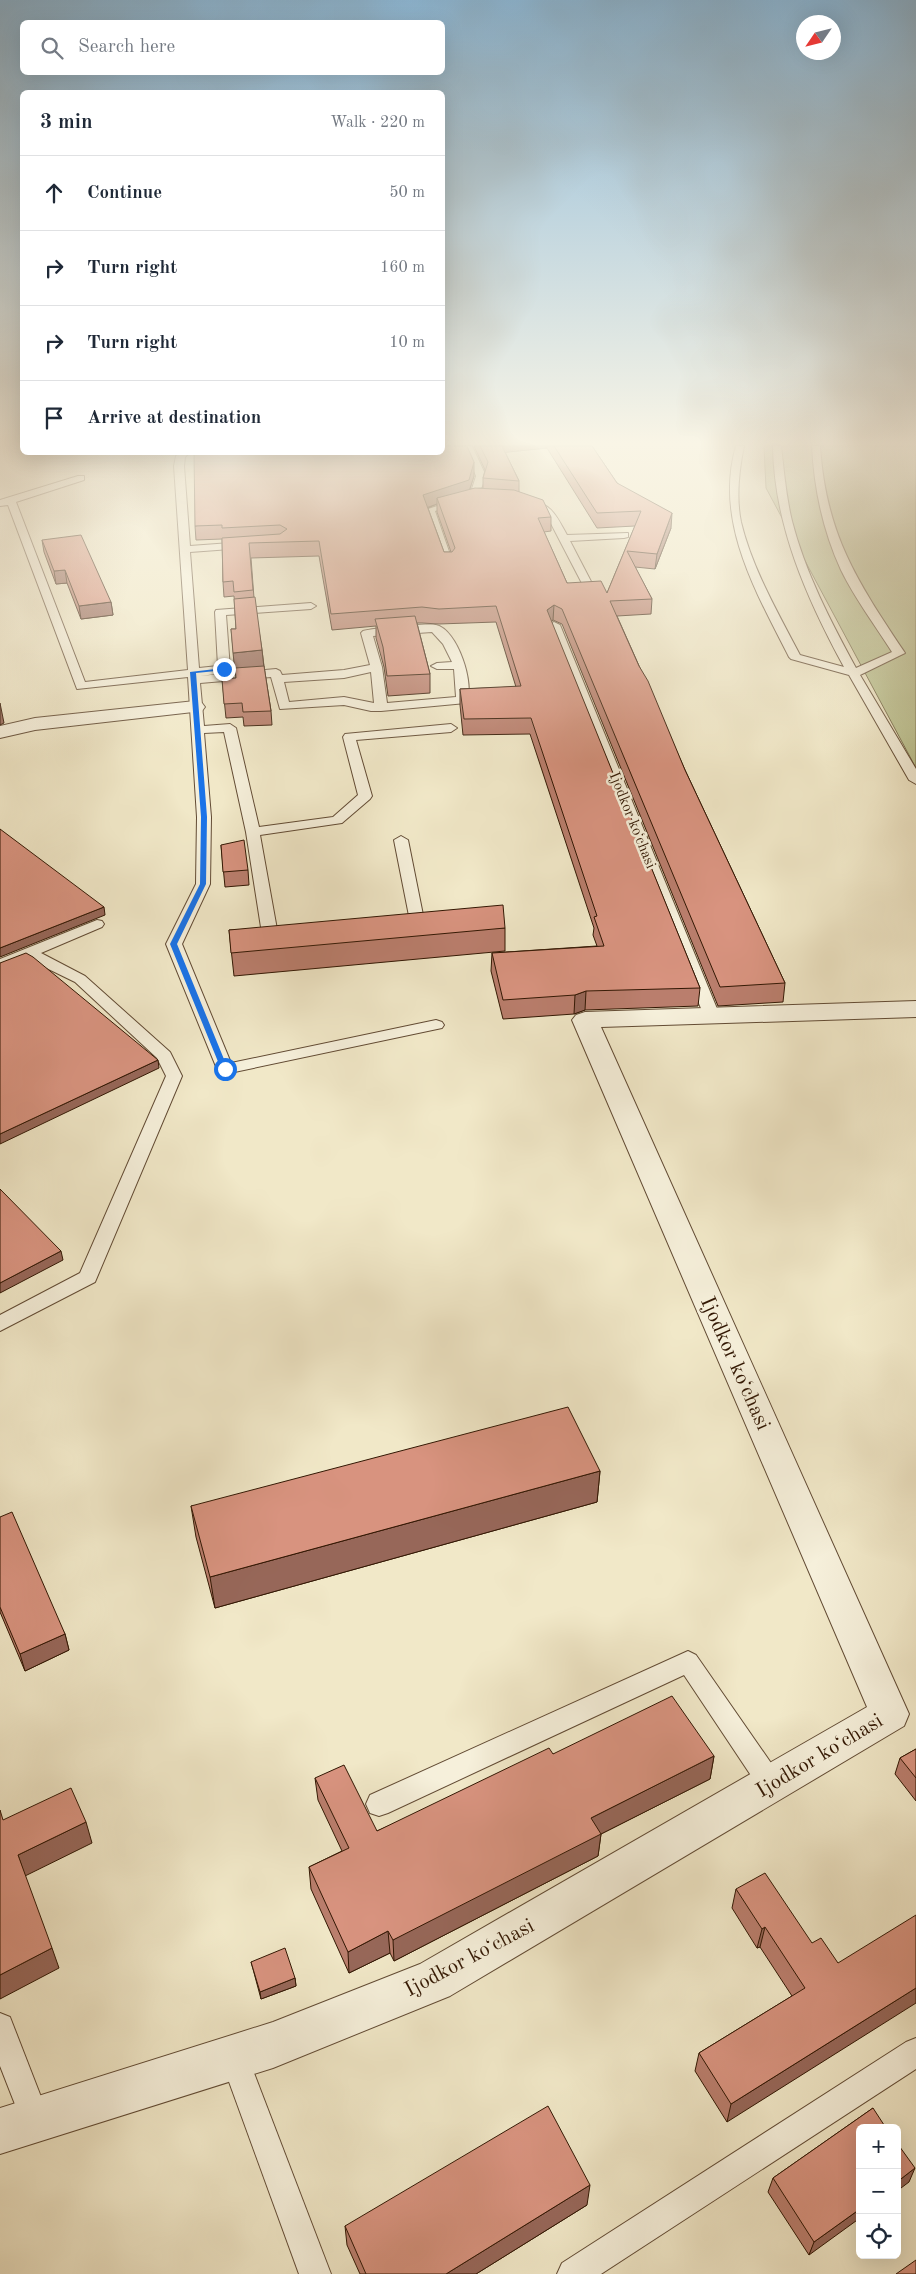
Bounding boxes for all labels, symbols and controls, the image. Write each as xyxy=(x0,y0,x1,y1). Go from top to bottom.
north arrow xyxy=(796,15,841,60)
search box xyxy=(20,20,445,75)
icon: search xyxy=(38,34,66,62)
text: Search here xyxy=(78,38,175,57)
text: 3 min xyxy=(40,112,93,133)
text: Walk · 220 m xyxy=(330,115,425,131)
icon: ahead xyxy=(40,179,68,207)
text: Continue xyxy=(87,184,162,203)
text: 50 m xyxy=(389,185,425,201)
icon: right xyxy=(40,254,68,282)
text: Turn right xyxy=(87,259,177,278)
text: 160 m xyxy=(380,260,425,276)
icon: right xyxy=(40,329,68,357)
text: Turn right xyxy=(87,334,177,353)
text: 10 m xyxy=(389,335,425,351)
icon: arrive xyxy=(40,404,68,432)
text: Arrive at destination xyxy=(87,409,261,428)
route end xyxy=(213,658,236,681)
street label: Ijodkor koʻchasi xyxy=(605,770,658,871)
route start xyxy=(214,1058,237,1081)
street label: Ijodkor koʻchasi xyxy=(696,1294,773,1433)
street label: Ijodkor koʻchasi xyxy=(753,1710,887,1802)
street label: Ijodkor koʻchasi xyxy=(401,1915,538,2001)
map controls xyxy=(856,2124,901,2259)
button: + xyxy=(856,2124,901,2169)
button: − xyxy=(856,2169,901,2214)
button: locate xyxy=(856,2214,901,2259)

